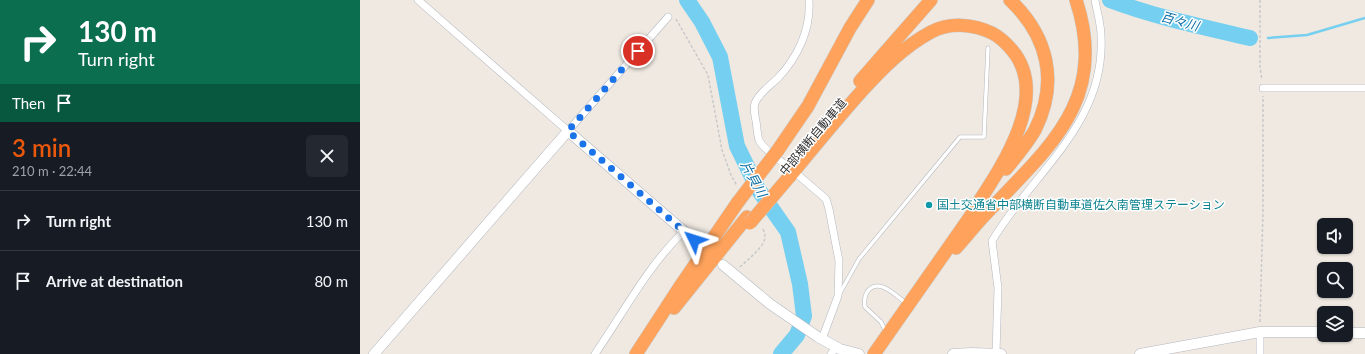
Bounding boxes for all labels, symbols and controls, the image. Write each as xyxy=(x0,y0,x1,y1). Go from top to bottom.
water label: 百々川 xyxy=(1159,8,1203,35)
text: 130 m xyxy=(78,14,157,48)
icon: right xyxy=(12,16,64,68)
pin xyxy=(621,34,655,68)
icon: arrive xyxy=(627,40,649,62)
text: Turn right xyxy=(78,48,155,70)
icon: arrive xyxy=(53,92,75,114)
text: Then xyxy=(12,94,45,112)
street label: 中部横断自動車道 xyxy=(776,95,849,178)
text: 3 min xyxy=(12,133,71,162)
button: close xyxy=(306,135,348,177)
water label: 片貝川 xyxy=(738,158,771,202)
text: 210 m · 22:44 xyxy=(12,163,92,179)
place label: 国土交通省中部横断自動車道佐久南管理ステーション xyxy=(937,197,1225,212)
marker: 国土交通省中部横断自動車道佐久南管理ステーション xyxy=(924,200,934,210)
icon: right xyxy=(12,210,34,232)
text: Turn right xyxy=(46,212,111,230)
text: 130 m xyxy=(306,212,348,230)
map controls xyxy=(1317,218,1353,342)
button: sound xyxy=(1317,218,1353,254)
position arrow xyxy=(673,219,715,261)
button: search xyxy=(1317,262,1353,298)
icon: arrive xyxy=(12,270,34,292)
text: Arrive at destination xyxy=(46,272,183,290)
text: 80 m xyxy=(314,272,348,290)
button: layers xyxy=(1317,306,1353,342)

